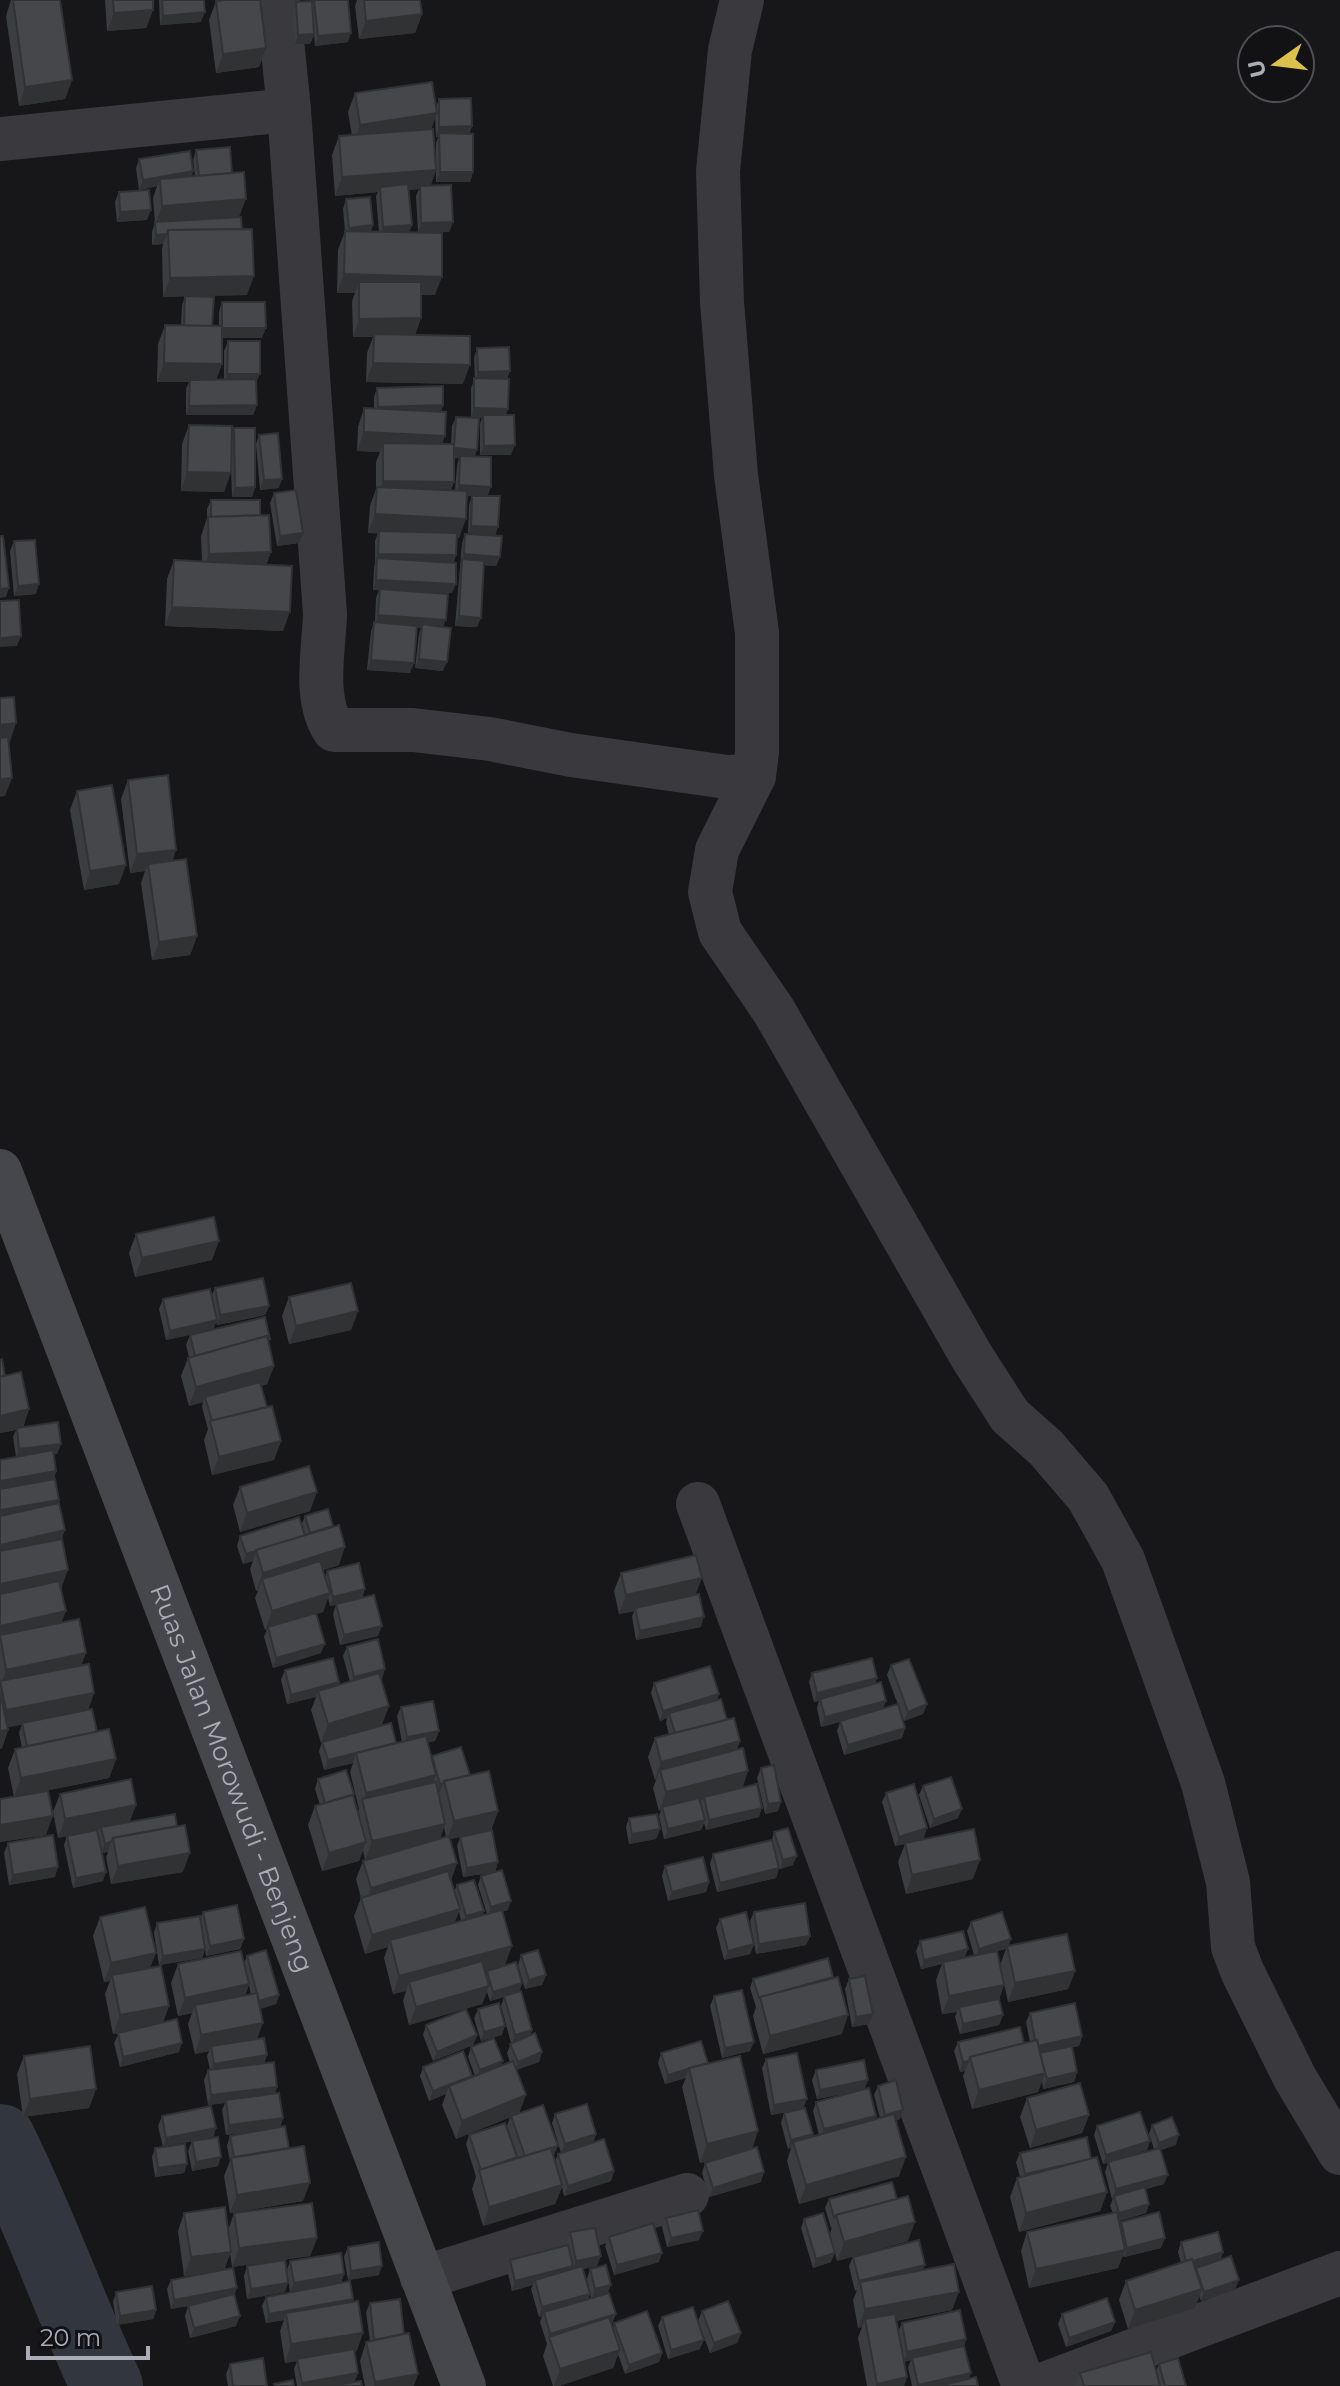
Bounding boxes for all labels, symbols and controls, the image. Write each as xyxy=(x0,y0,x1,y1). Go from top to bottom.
north arrow xyxy=(1236,24,1316,104)
text: U xyxy=(1242,57,1272,80)
street label: Ruas Jalan Morowudi - Benjeng xyxy=(143,1580,321,1977)
scale bar xyxy=(28,2310,148,2360)
text: 20 m xyxy=(40,2323,101,2352)

